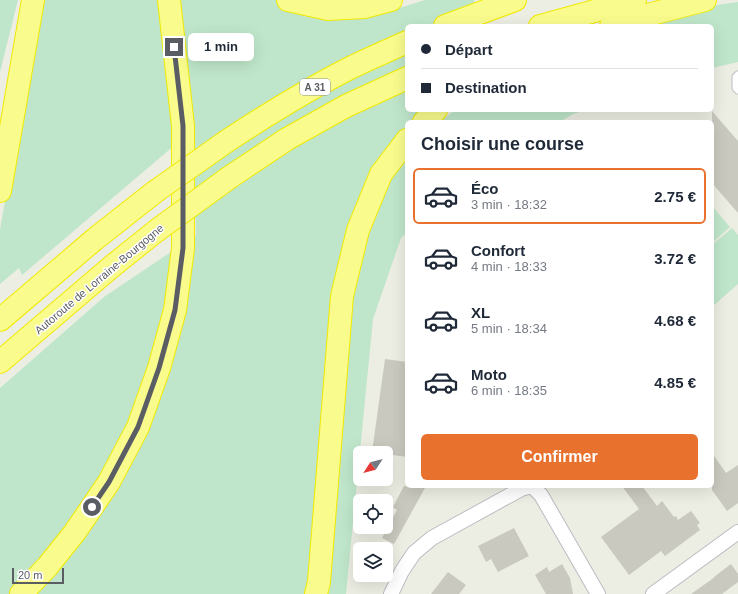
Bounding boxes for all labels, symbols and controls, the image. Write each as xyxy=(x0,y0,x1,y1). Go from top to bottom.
callout: 1 min xyxy=(188,33,254,61)
route end xyxy=(165,38,183,56)
text: 1 min xyxy=(204,39,238,54)
text: Départ xyxy=(445,41,493,58)
road number: A 31 xyxy=(300,79,330,95)
text: Destination xyxy=(445,79,527,96)
text: Choisir une course xyxy=(421,134,584,154)
icon: car xyxy=(423,178,459,214)
text: Éco xyxy=(471,180,499,197)
text: 2.75 € xyxy=(654,188,696,205)
text: 3 min · 18:32 xyxy=(471,197,547,212)
street label: Autoroute de Lorraine-Bourgogne xyxy=(32,222,166,336)
icon: car xyxy=(423,240,459,276)
text: Confort xyxy=(471,242,525,259)
text: 3.72 € xyxy=(654,250,696,267)
text: 4 min · 18:33 xyxy=(471,259,547,274)
icon: car xyxy=(423,302,459,338)
text: XL xyxy=(471,304,490,321)
text: 4.68 € xyxy=(654,312,696,329)
text: 5 min · 18:34 xyxy=(471,321,547,336)
icon: car xyxy=(423,364,459,400)
text: Moto xyxy=(471,366,507,383)
text: 4.85 € xyxy=(654,374,696,391)
text: 6 min · 18:35 xyxy=(471,383,547,398)
button: Confirmer xyxy=(421,434,698,480)
north arrow xyxy=(353,446,393,486)
map controls xyxy=(353,446,393,582)
button: locate xyxy=(353,494,393,534)
route start xyxy=(83,498,101,516)
button: layers xyxy=(353,542,393,582)
scale bar xyxy=(12,566,64,585)
text: 20 m xyxy=(18,569,42,581)

